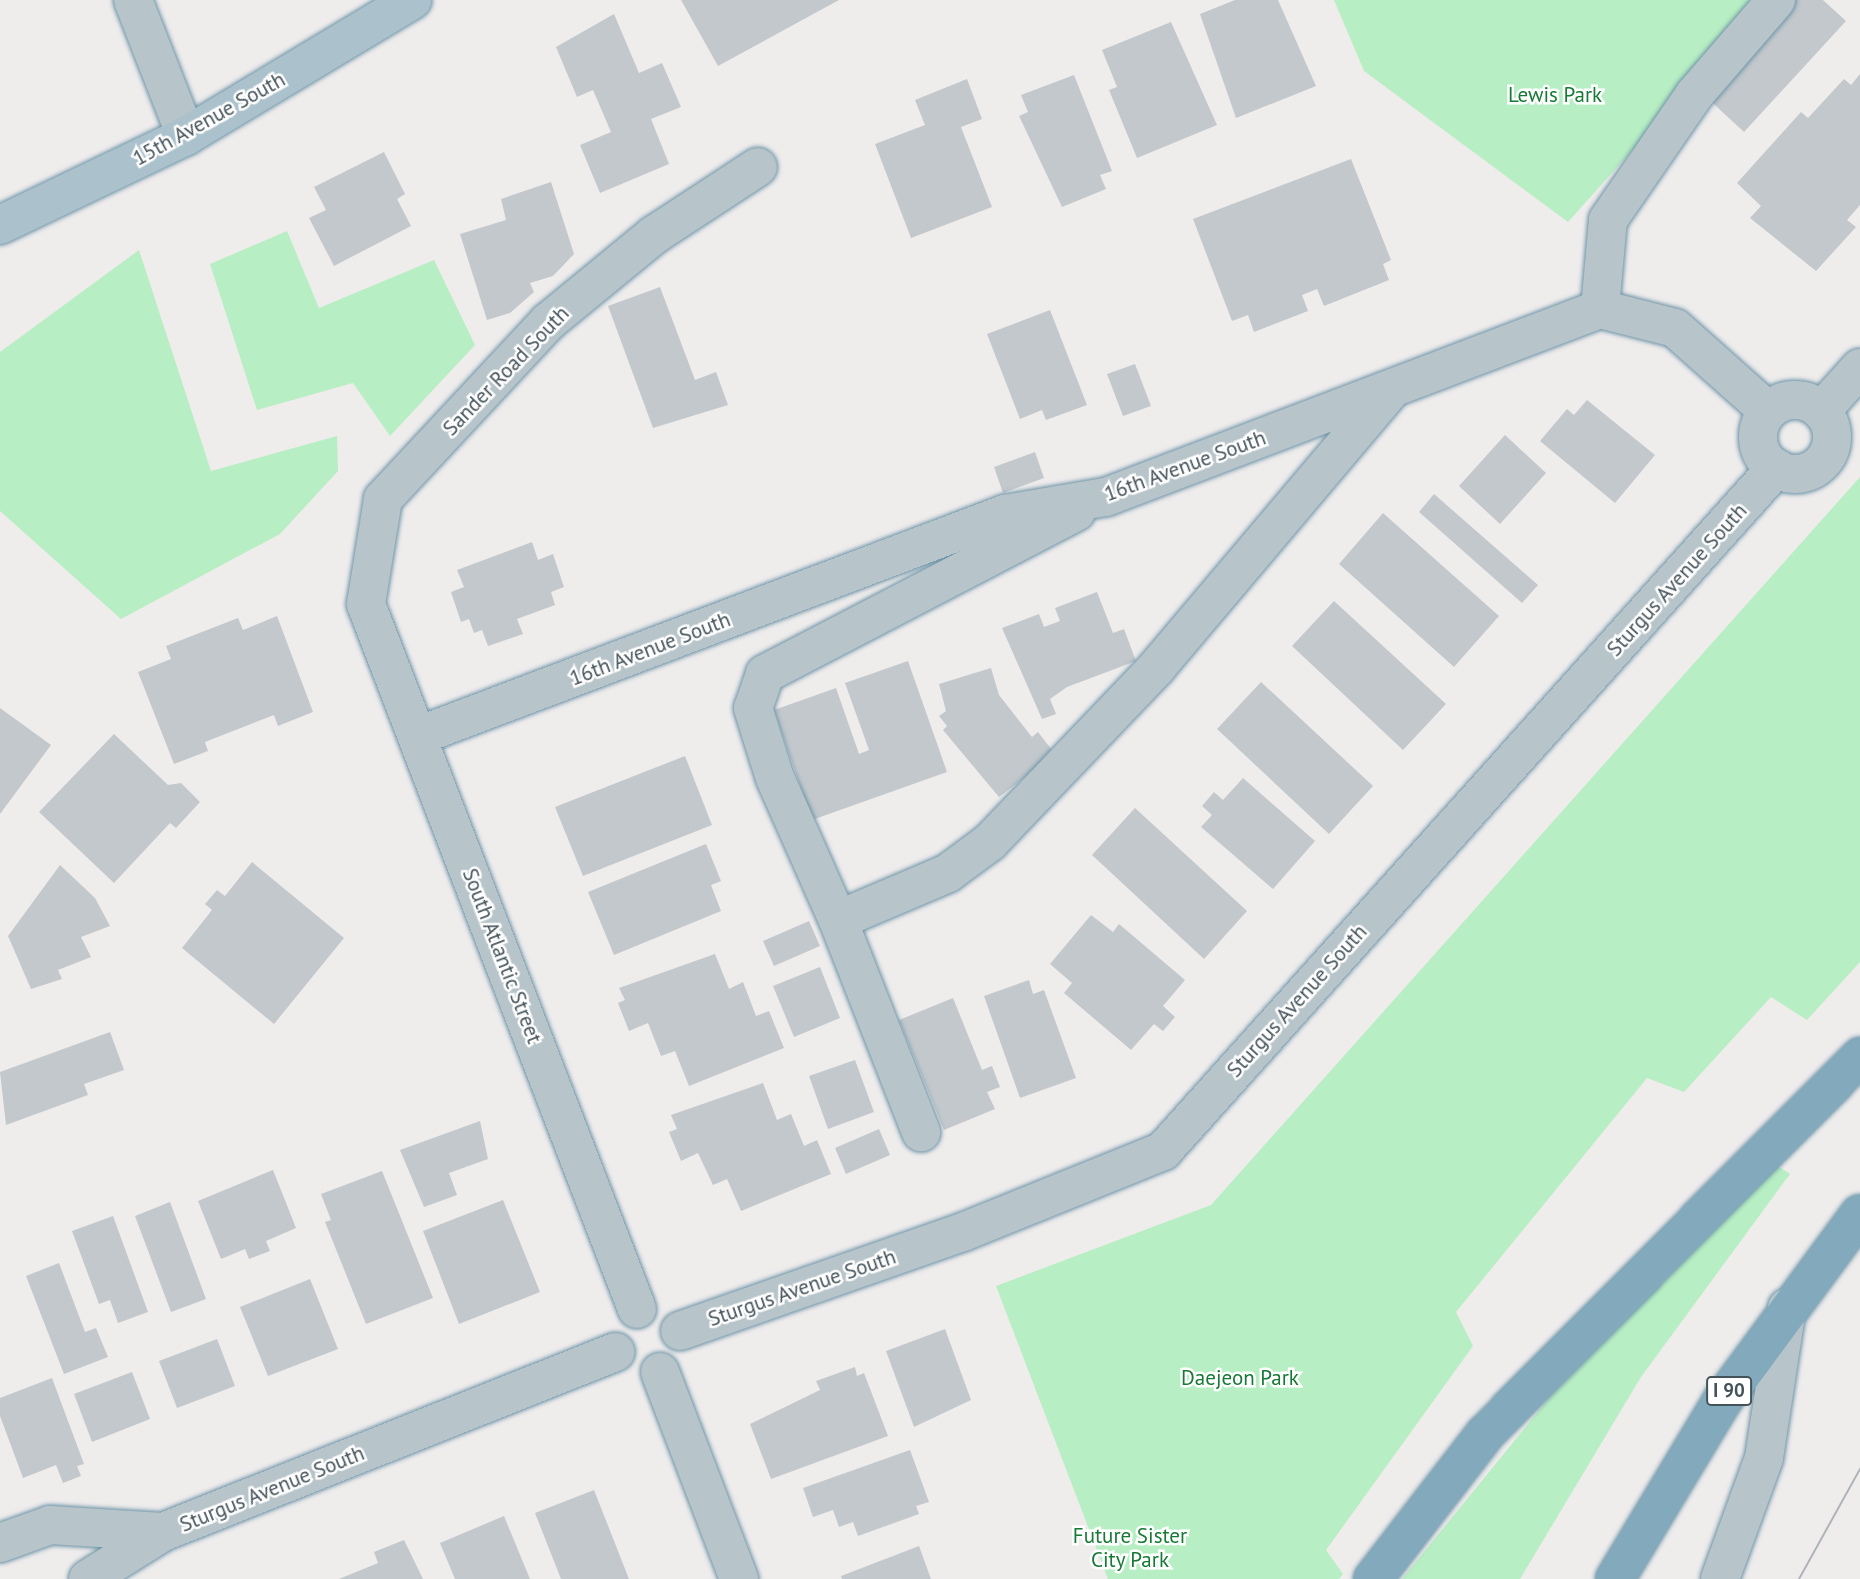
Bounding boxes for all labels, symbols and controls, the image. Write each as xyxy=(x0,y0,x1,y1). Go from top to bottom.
street label: 15th Avenue South xyxy=(128,67,290,171)
park label: Lewis Park xyxy=(1508,82,1602,108)
street label: Sander Road South xyxy=(438,301,574,441)
street label: 16th Avenue South xyxy=(1101,425,1269,507)
street label: Sturgus Avenue South xyxy=(1602,498,1752,662)
street label: 16th Avenue South xyxy=(566,607,734,691)
street label: South Atlantic Street xyxy=(457,864,547,1048)
street label: Sturgus Avenue South xyxy=(1222,919,1372,1083)
street label: Sturgus Avenue South xyxy=(705,1244,899,1332)
park label: Daejeon Park xyxy=(1181,1365,1299,1391)
road number: I 90 xyxy=(1704,1376,1754,1406)
street label: Sturgus Avenue South xyxy=(176,1440,368,1538)
park label: Future Sister City Park xyxy=(1073,1523,1187,1573)

